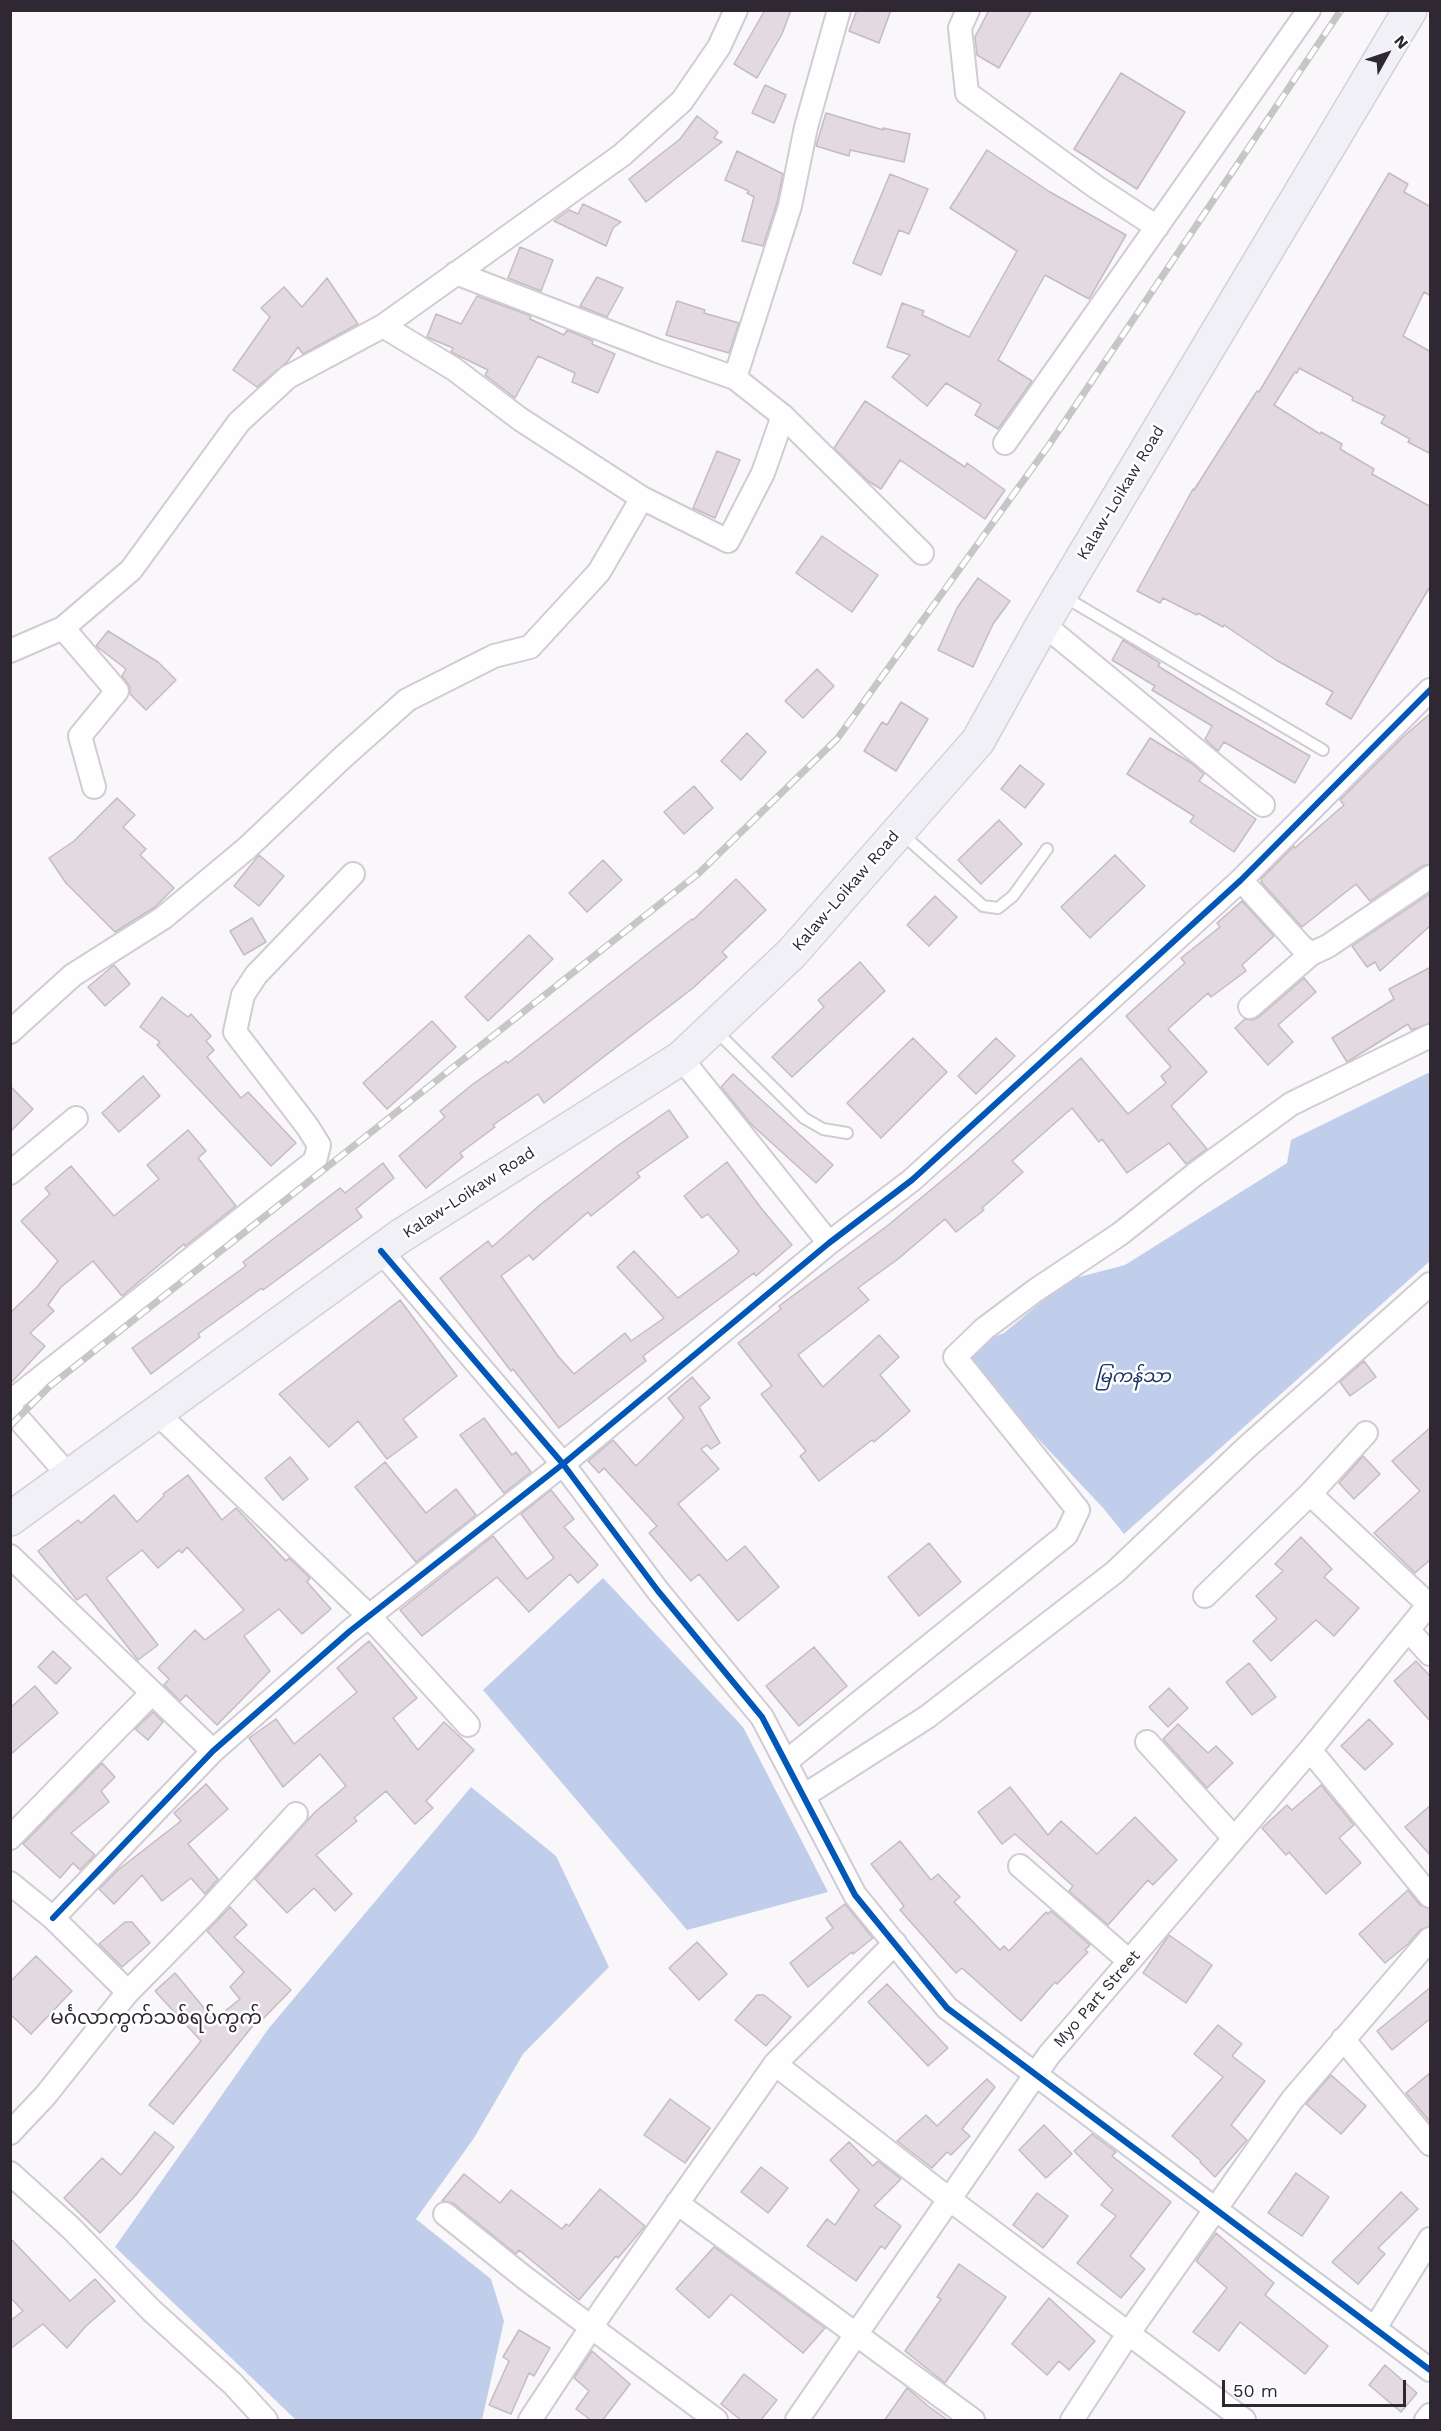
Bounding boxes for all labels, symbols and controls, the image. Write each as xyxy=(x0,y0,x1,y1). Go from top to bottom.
north arrow xyxy=(1357,24,1417,84)
text: N xyxy=(1390,31,1412,53)
street label: Kalaw-Loikaw Road xyxy=(1073,422,1169,564)
street label: Kalaw-Loikaw Road xyxy=(788,827,904,955)
street label: Kalaw-Loikaw Road xyxy=(400,1143,538,1243)
water label: မြကန်သာ xyxy=(1095,1366,1171,1388)
street label: Myo Part Street xyxy=(1050,1947,1144,2051)
district label: မင်္ဂလာကွက်သစ်ရပ်ကွက် xyxy=(50,2006,262,2030)
scale bar xyxy=(1225,2368,1410,2406)
text: 50 m xyxy=(1233,2380,1278,2401)

